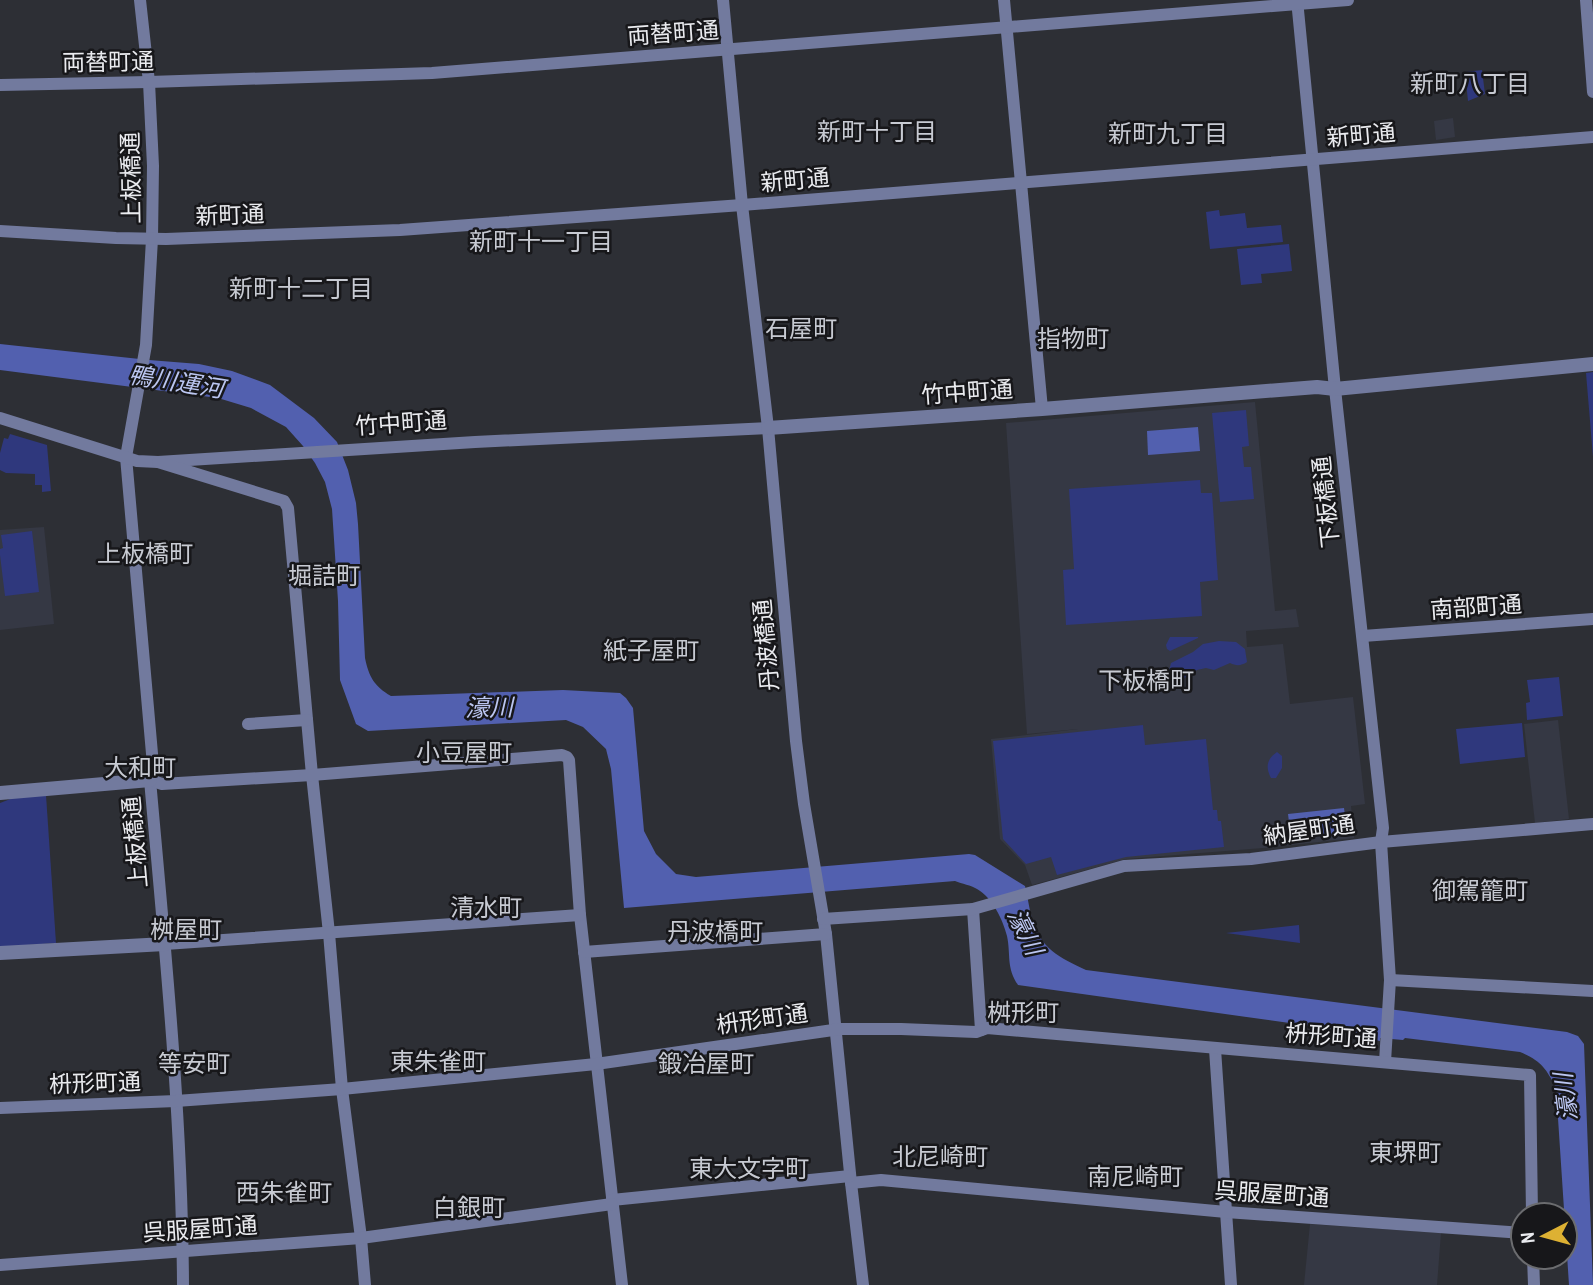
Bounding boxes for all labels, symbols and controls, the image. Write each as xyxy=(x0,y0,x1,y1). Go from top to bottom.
street label: 両替町通 xyxy=(626,14,720,51)
street label: 両替町通 xyxy=(62,45,154,78)
district label: 新町八丁目 xyxy=(1410,67,1530,99)
district label: 新町十丁目 xyxy=(817,115,937,147)
street label: 新町通 xyxy=(1325,116,1397,153)
district label: 新町九丁目 xyxy=(1108,117,1228,149)
street label: 上板橋通 xyxy=(114,132,147,224)
street label: 新町通 xyxy=(759,161,831,198)
street label: 新町通 xyxy=(195,198,265,231)
district label: 新町十一丁目 xyxy=(469,225,613,257)
district label: 新町十二丁目 xyxy=(229,272,373,304)
district label: 石屋町 xyxy=(765,312,837,344)
district label: 指物町 xyxy=(1037,322,1109,354)
water label: 鴨川運河 xyxy=(126,358,230,405)
street label: 竹中町通 xyxy=(920,373,1014,410)
street label: 竹中町通 xyxy=(354,404,448,441)
street label: 下板橋通 xyxy=(1305,455,1346,549)
district label: 上板橋町 xyxy=(97,537,193,569)
district label: 堀詰町 xyxy=(288,559,360,591)
street label: 南部町通 xyxy=(1429,588,1523,625)
street label: 丹波橋通 xyxy=(746,598,785,692)
district label: 紙子屋町 xyxy=(603,634,699,666)
district label: 下板橋町 xyxy=(1098,664,1194,696)
water label: 濠川 xyxy=(465,691,516,723)
district label: 小豆屋町 xyxy=(416,736,512,768)
district label: 大和町 xyxy=(104,751,176,783)
street label: 上板橋通 xyxy=(115,795,154,889)
street label: 納屋町通 xyxy=(1261,808,1357,851)
district label: 御駕籠町 xyxy=(1432,874,1528,906)
district label: 清水町 xyxy=(450,891,522,923)
water label: 濠川 xyxy=(1001,903,1052,963)
district label: 桝屋町 xyxy=(150,913,222,945)
district label: 丹波橋町 xyxy=(667,915,763,947)
district label: 桝形町 xyxy=(987,996,1059,1028)
street label: 枡形町通 xyxy=(714,997,810,1040)
street label: 枡形町通 xyxy=(1284,1017,1378,1054)
district label: 東朱雀町 xyxy=(390,1045,486,1077)
district label: 等安町 xyxy=(158,1047,230,1079)
district label: 鍛冶屋町 xyxy=(658,1047,754,1079)
street label: 枡形町通 xyxy=(48,1065,141,1100)
water label: 濠川 xyxy=(1546,1068,1584,1123)
district label: 東堺町 xyxy=(1369,1136,1441,1168)
district label: 北尼崎町 xyxy=(892,1140,988,1172)
district label: 東大文字町 xyxy=(689,1152,809,1184)
district label: 南尼崎町 xyxy=(1087,1160,1183,1192)
street label: 呉服屋町通 xyxy=(1214,1174,1330,1213)
district label: 西朱雀町 xyxy=(236,1176,332,1208)
district label: 白銀町 xyxy=(433,1191,505,1223)
north arrow xyxy=(1509,1201,1579,1271)
street label: 呉服屋町通 xyxy=(142,1209,258,1248)
text: N xyxy=(1514,1231,1541,1245)

